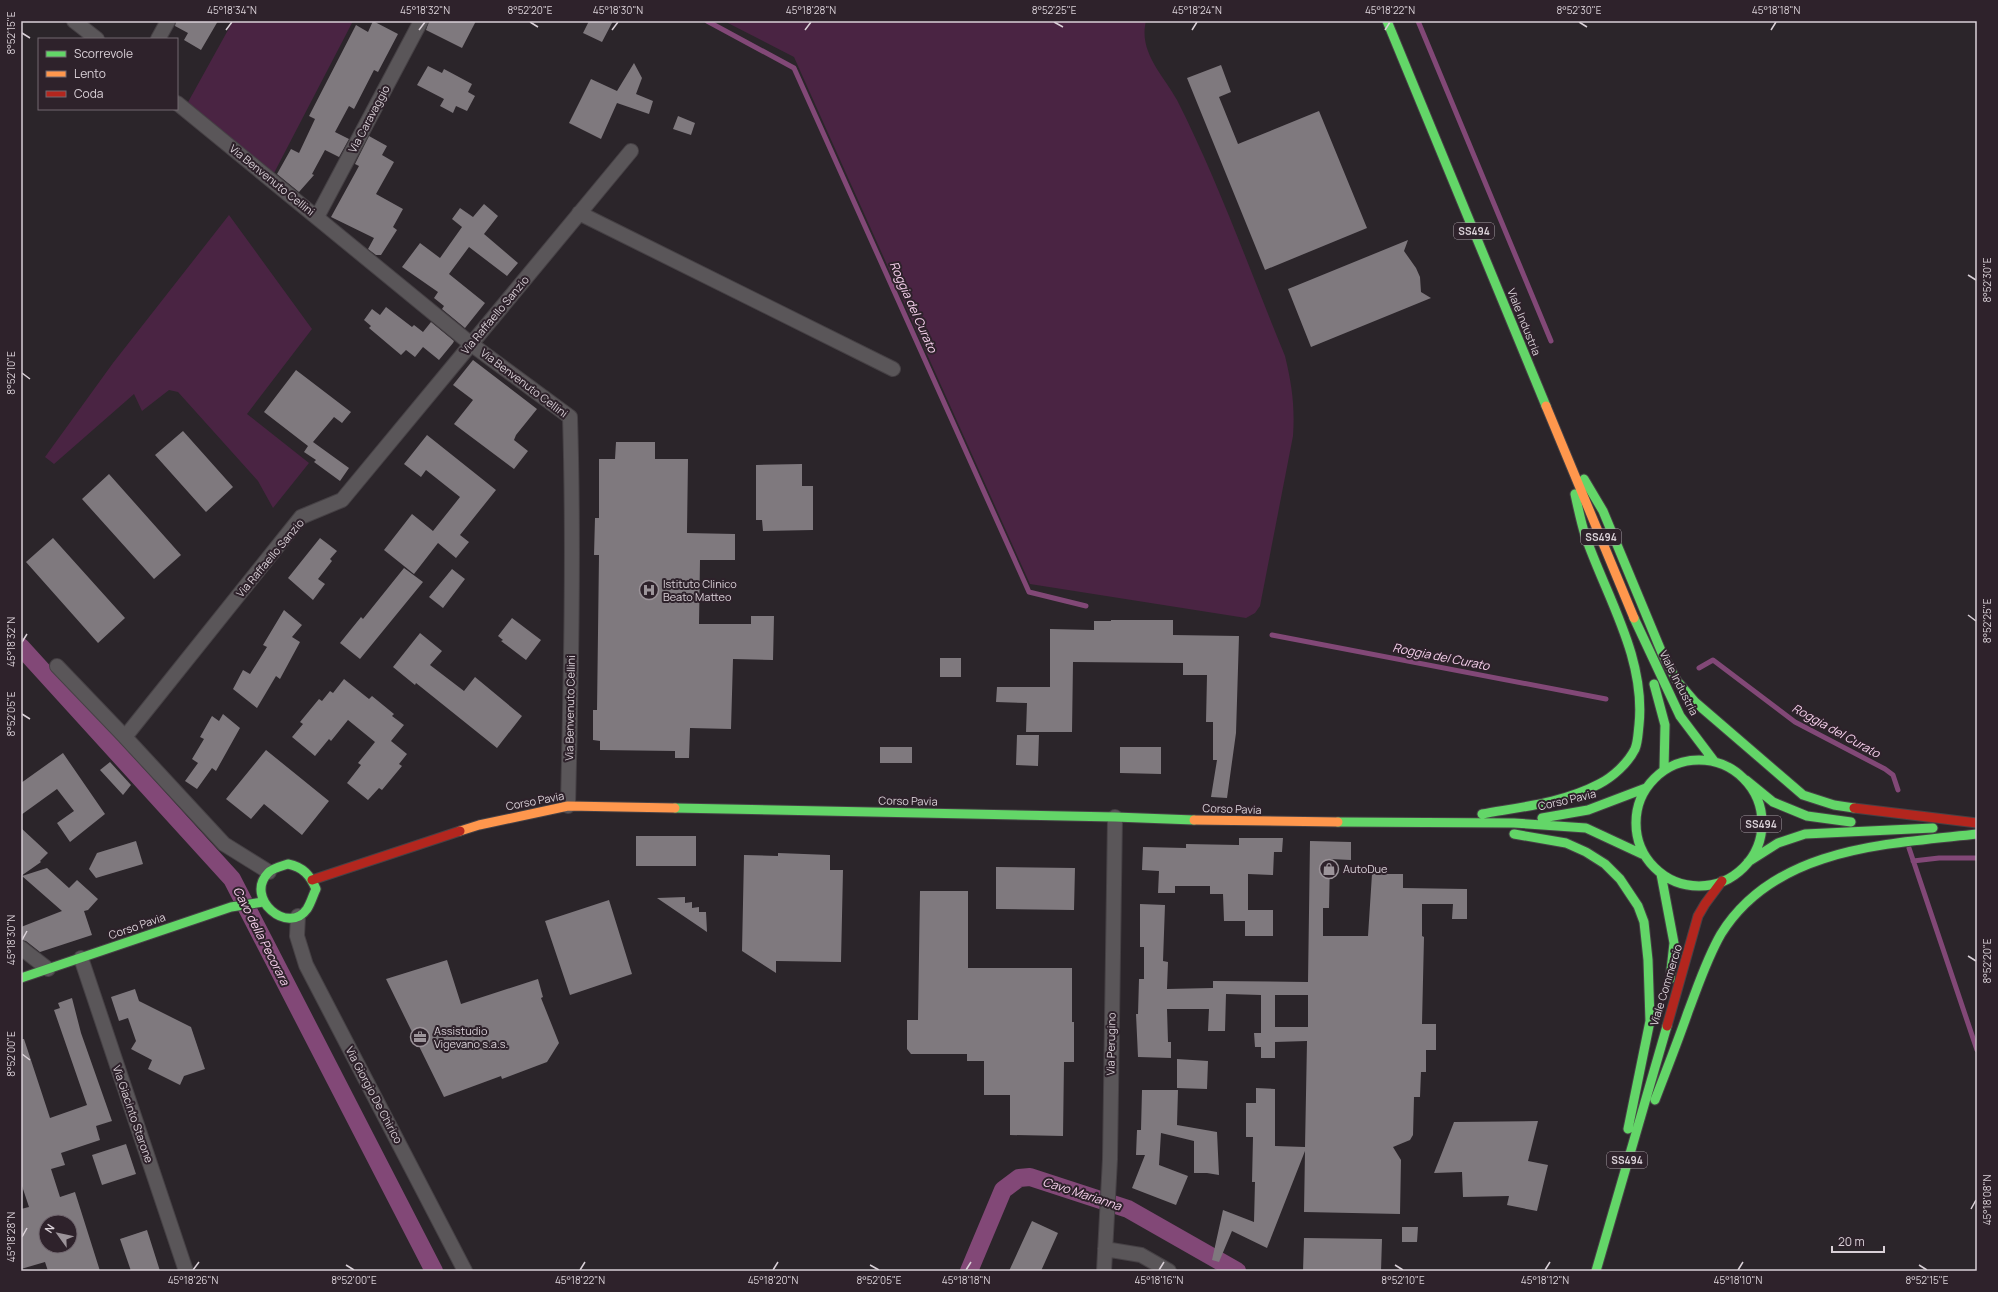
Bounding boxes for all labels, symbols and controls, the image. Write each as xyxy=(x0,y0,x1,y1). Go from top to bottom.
text: 45°18'34"N xyxy=(207,3,257,17)
text: 45°18'32"N xyxy=(400,3,450,17)
text: 8°52'20"E xyxy=(507,3,553,17)
text: 45°18'30"N xyxy=(593,3,643,17)
text: 45°18'28"N xyxy=(786,3,836,17)
text: 8°52'25"E xyxy=(1032,3,1077,17)
text: 45°18'24"N xyxy=(1172,3,1222,17)
text: 45°18'22"N xyxy=(1365,3,1415,17)
text: 8°52'30"E xyxy=(1557,3,1602,17)
text: 45°18'18"N xyxy=(1752,3,1800,17)
text: 8°52'15"E xyxy=(4,11,18,54)
legend xyxy=(38,38,178,110)
text: Scorrevole xyxy=(74,45,133,62)
text: Lento xyxy=(74,65,106,82)
street label: Via Caravaggio xyxy=(344,82,393,155)
text: Coda xyxy=(74,85,103,102)
street label: Via Benvenuto Cellini xyxy=(227,141,318,219)
road number: SS494 xyxy=(1454,223,1494,239)
text: 8°52'30"E xyxy=(1980,257,1994,302)
water label: Roggia del Curato xyxy=(886,258,942,356)
street label: Via Raffaello Sanzio xyxy=(457,272,532,357)
street label: Viale Industria xyxy=(1504,286,1545,358)
street label: Via Benvenuto Cellini xyxy=(478,345,571,420)
text: 8°52'10"E xyxy=(4,351,18,395)
street label: Via Raffaello Sanzio xyxy=(232,515,307,600)
road number: SS494 xyxy=(1581,529,1621,545)
place label: Istituto Clinico Beato Matteo xyxy=(663,576,737,604)
hospital icon: Istituto Clinico Beato Matteo xyxy=(638,579,660,601)
text: 8°52'25"E xyxy=(1980,598,1994,643)
text: 45°18'32"N xyxy=(4,617,18,667)
water label: Roggia del Curato xyxy=(1391,639,1492,674)
street label: Viale Industria xyxy=(1657,648,1702,718)
street label: Via Benvenuto Cellini xyxy=(561,655,578,761)
text: 8°52'05"E xyxy=(4,691,18,737)
water label: Roggia del Curato xyxy=(1789,699,1884,762)
street label: Corso Pavia xyxy=(1536,786,1597,813)
street label: Corso Pavia xyxy=(504,788,565,814)
street label: Corso Pavia xyxy=(878,792,938,809)
street label: Corso Pavia xyxy=(1202,800,1262,817)
road number: SS494 xyxy=(1741,816,1781,832)
shop icon: AutoDue xyxy=(1318,858,1340,880)
place label: AutoDue xyxy=(1343,861,1388,876)
water label: Cavo della Pecorara xyxy=(229,884,294,989)
street label: Corso Pavia xyxy=(106,909,167,942)
text: 45°18'30"N xyxy=(4,915,18,965)
text: 8°52'20"E xyxy=(1980,938,1994,984)
street label: Viale Commercio xyxy=(1646,942,1685,1027)
street label: Via Perugino xyxy=(1102,1012,1119,1076)
place label: Assistudio Vigevano s.a.s. xyxy=(434,1023,508,1051)
office icon: Assistudio Vigevano s.a.s. xyxy=(409,1026,431,1048)
text: 8°52'00"E xyxy=(4,1031,18,1077)
street label: Via Giorgio De Chirico xyxy=(343,1044,407,1146)
street label: Via Giacinto Starone xyxy=(110,1063,157,1165)
road number: SS494 xyxy=(1607,1152,1647,1168)
water label: Cavo Marianna xyxy=(1041,1173,1125,1215)
text: 45°18'08"N xyxy=(1980,1175,1994,1225)
text: 45°18'28"N xyxy=(4,1212,18,1262)
north arrow xyxy=(38,1214,78,1254)
text: N xyxy=(41,1221,58,1236)
scale bar xyxy=(1832,1228,1884,1254)
text: 20 m xyxy=(1838,1233,1865,1250)
text: 45°18'26"N xyxy=(168,1273,218,1287)
text: 8°52'00"E xyxy=(331,1273,377,1287)
text: 45°18'22"N xyxy=(555,1273,605,1287)
text: 45°18'20"N xyxy=(748,1273,798,1287)
text: 8°52'05"E xyxy=(856,1273,902,1287)
text: 45°18'18"N xyxy=(942,1273,990,1287)
text: 45°18'16"N xyxy=(1135,1273,1184,1287)
text: 8°52'10"E xyxy=(1381,1273,1425,1287)
text: 45°18'12"N xyxy=(1521,1273,1569,1287)
text: 45°18'10"N xyxy=(1714,1273,1763,1287)
text: 8°52'15"E xyxy=(1906,1273,1949,1287)

